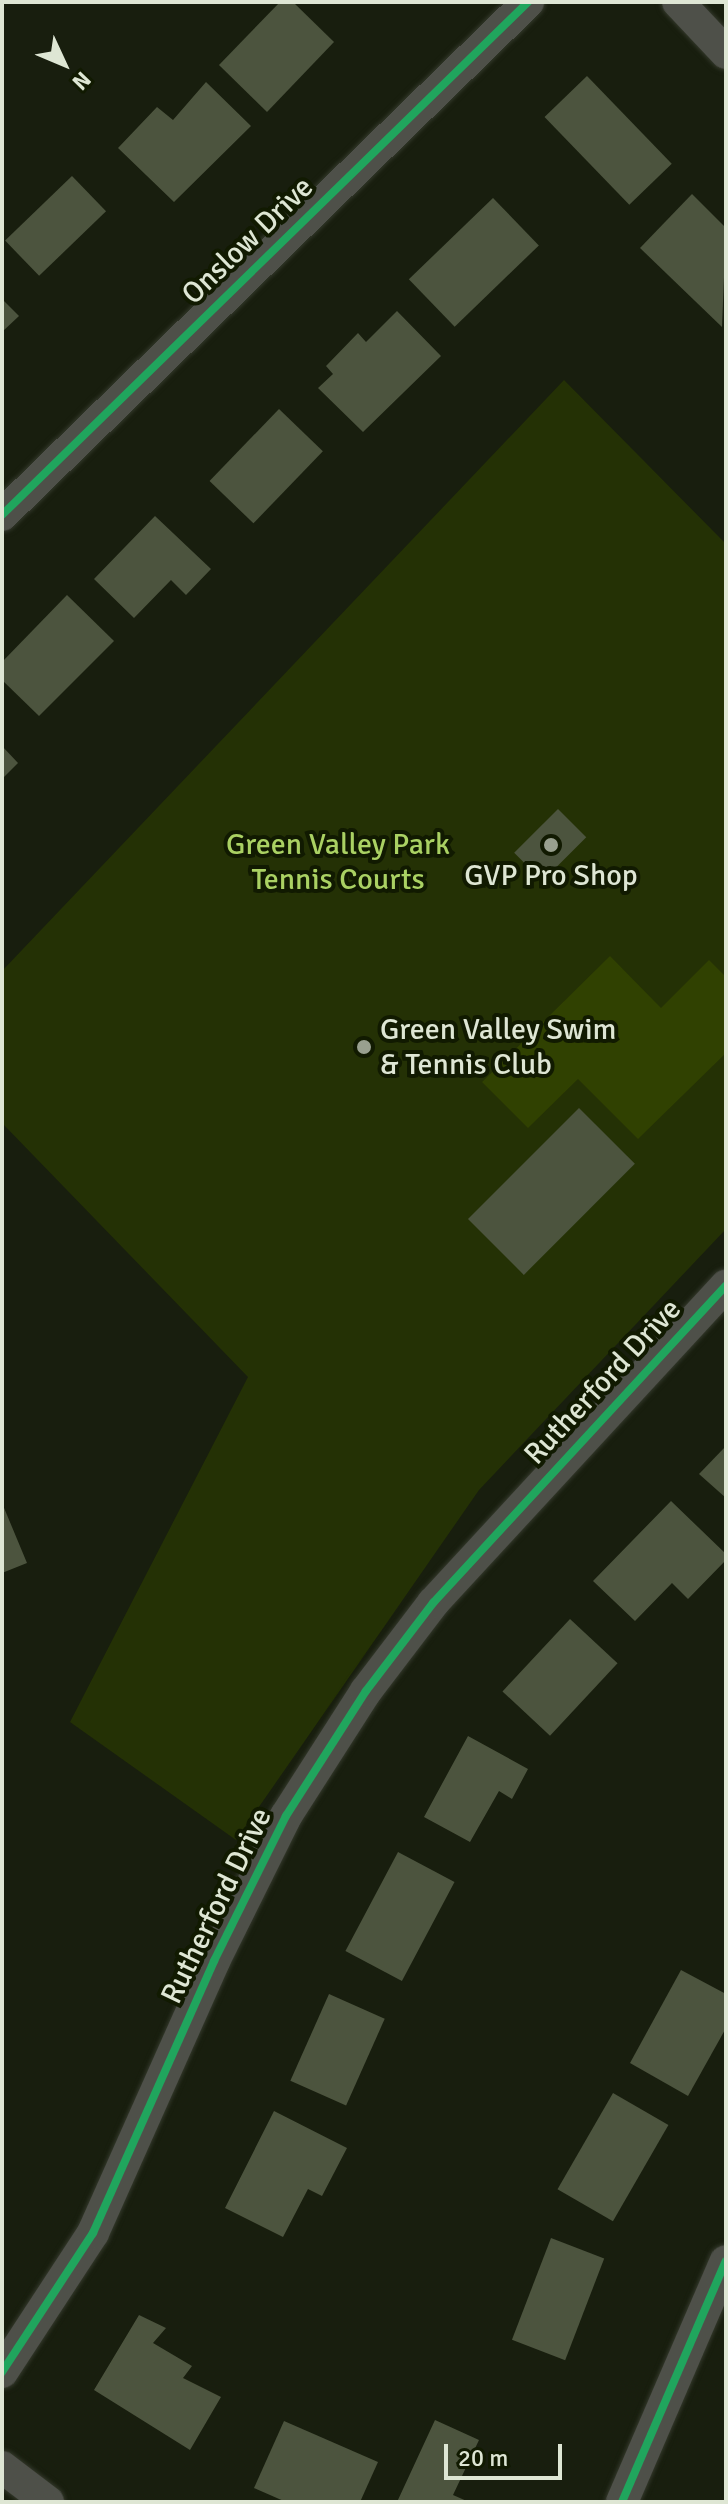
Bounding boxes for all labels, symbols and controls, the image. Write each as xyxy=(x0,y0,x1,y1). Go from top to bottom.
north arrow xyxy=(24,24,104,104)
text: N xyxy=(67,66,97,96)
street label: Onslow Drive xyxy=(175,170,321,312)
park label: Green Valley Park Tennis Courts xyxy=(226,827,450,898)
marker: GVP Pro Shop xyxy=(542,836,560,854)
place label: GVP Pro Shop xyxy=(464,858,638,894)
place label: Green Valley Swim & Tennis Club xyxy=(380,1012,617,1082)
marker: Green Valley Swim & Tennis Club xyxy=(355,1038,373,1056)
street label: Rutherford Drive xyxy=(517,1292,689,1472)
street label: Rutherford Drive xyxy=(154,1802,280,2010)
scale bar xyxy=(448,2428,566,2478)
text: 20 m xyxy=(458,2443,508,2473)

